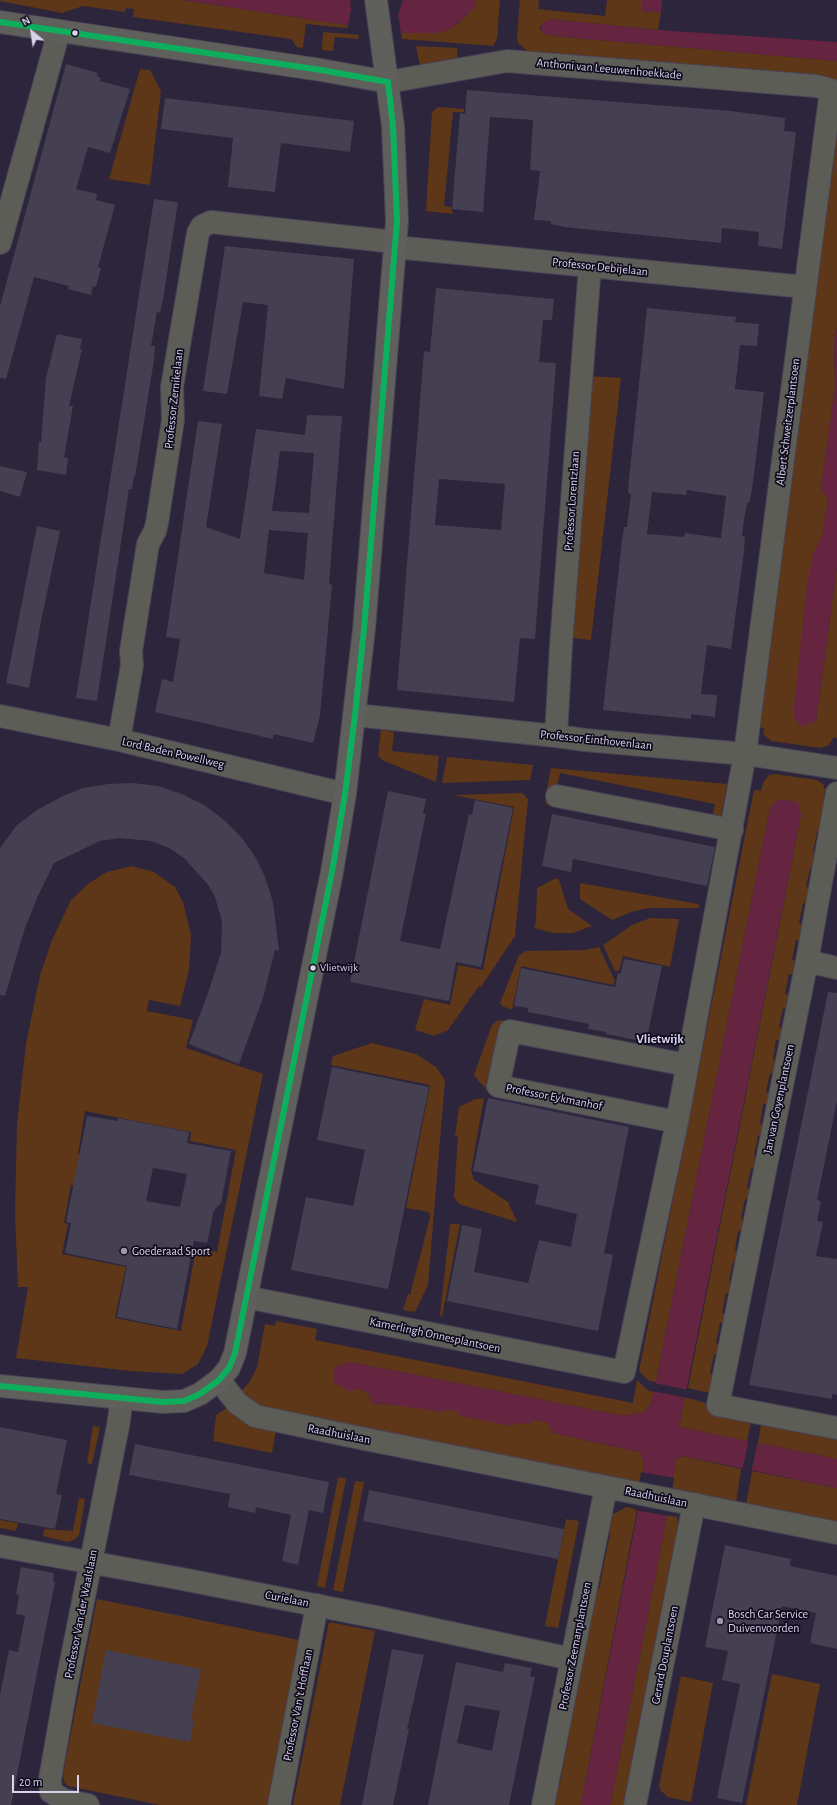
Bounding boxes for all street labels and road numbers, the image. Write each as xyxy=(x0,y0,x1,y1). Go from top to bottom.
street label: Anthoni van Leeuwenhoekkade xyxy=(536,55,682,83)
street label: Professor Debijelaan xyxy=(551,255,649,279)
street label: Professor Zernikelaan xyxy=(162,348,186,450)
street label: Albert Schweitzerplantsoen xyxy=(773,357,803,487)
street label: Professor Lorentzlaan xyxy=(561,451,583,551)
street label: Professor Einthovenlaan xyxy=(539,727,653,753)
street label: Lord Baden Powellweg xyxy=(120,734,226,772)
street label: Jan van Goyenplantsoen xyxy=(760,1043,798,1155)
street label: Professor Eykmanhof xyxy=(505,1081,603,1113)
street label: Kamerlingh Onnesplantsoen xyxy=(368,1314,502,1356)
street label: Raadhuislaan xyxy=(306,1421,372,1447)
street label: Raadhuislaan xyxy=(623,1483,689,1511)
street label: Professor Van der Waalslaan xyxy=(61,1548,101,1680)
street label: Professor Zeemanplantsoen xyxy=(556,1581,594,1711)
street label: Curielaan xyxy=(264,1588,310,1610)
street label: Gerard Douplantsoen xyxy=(648,1605,682,1705)
street label: Professor Van 't Hofflaan xyxy=(280,1648,316,1762)

